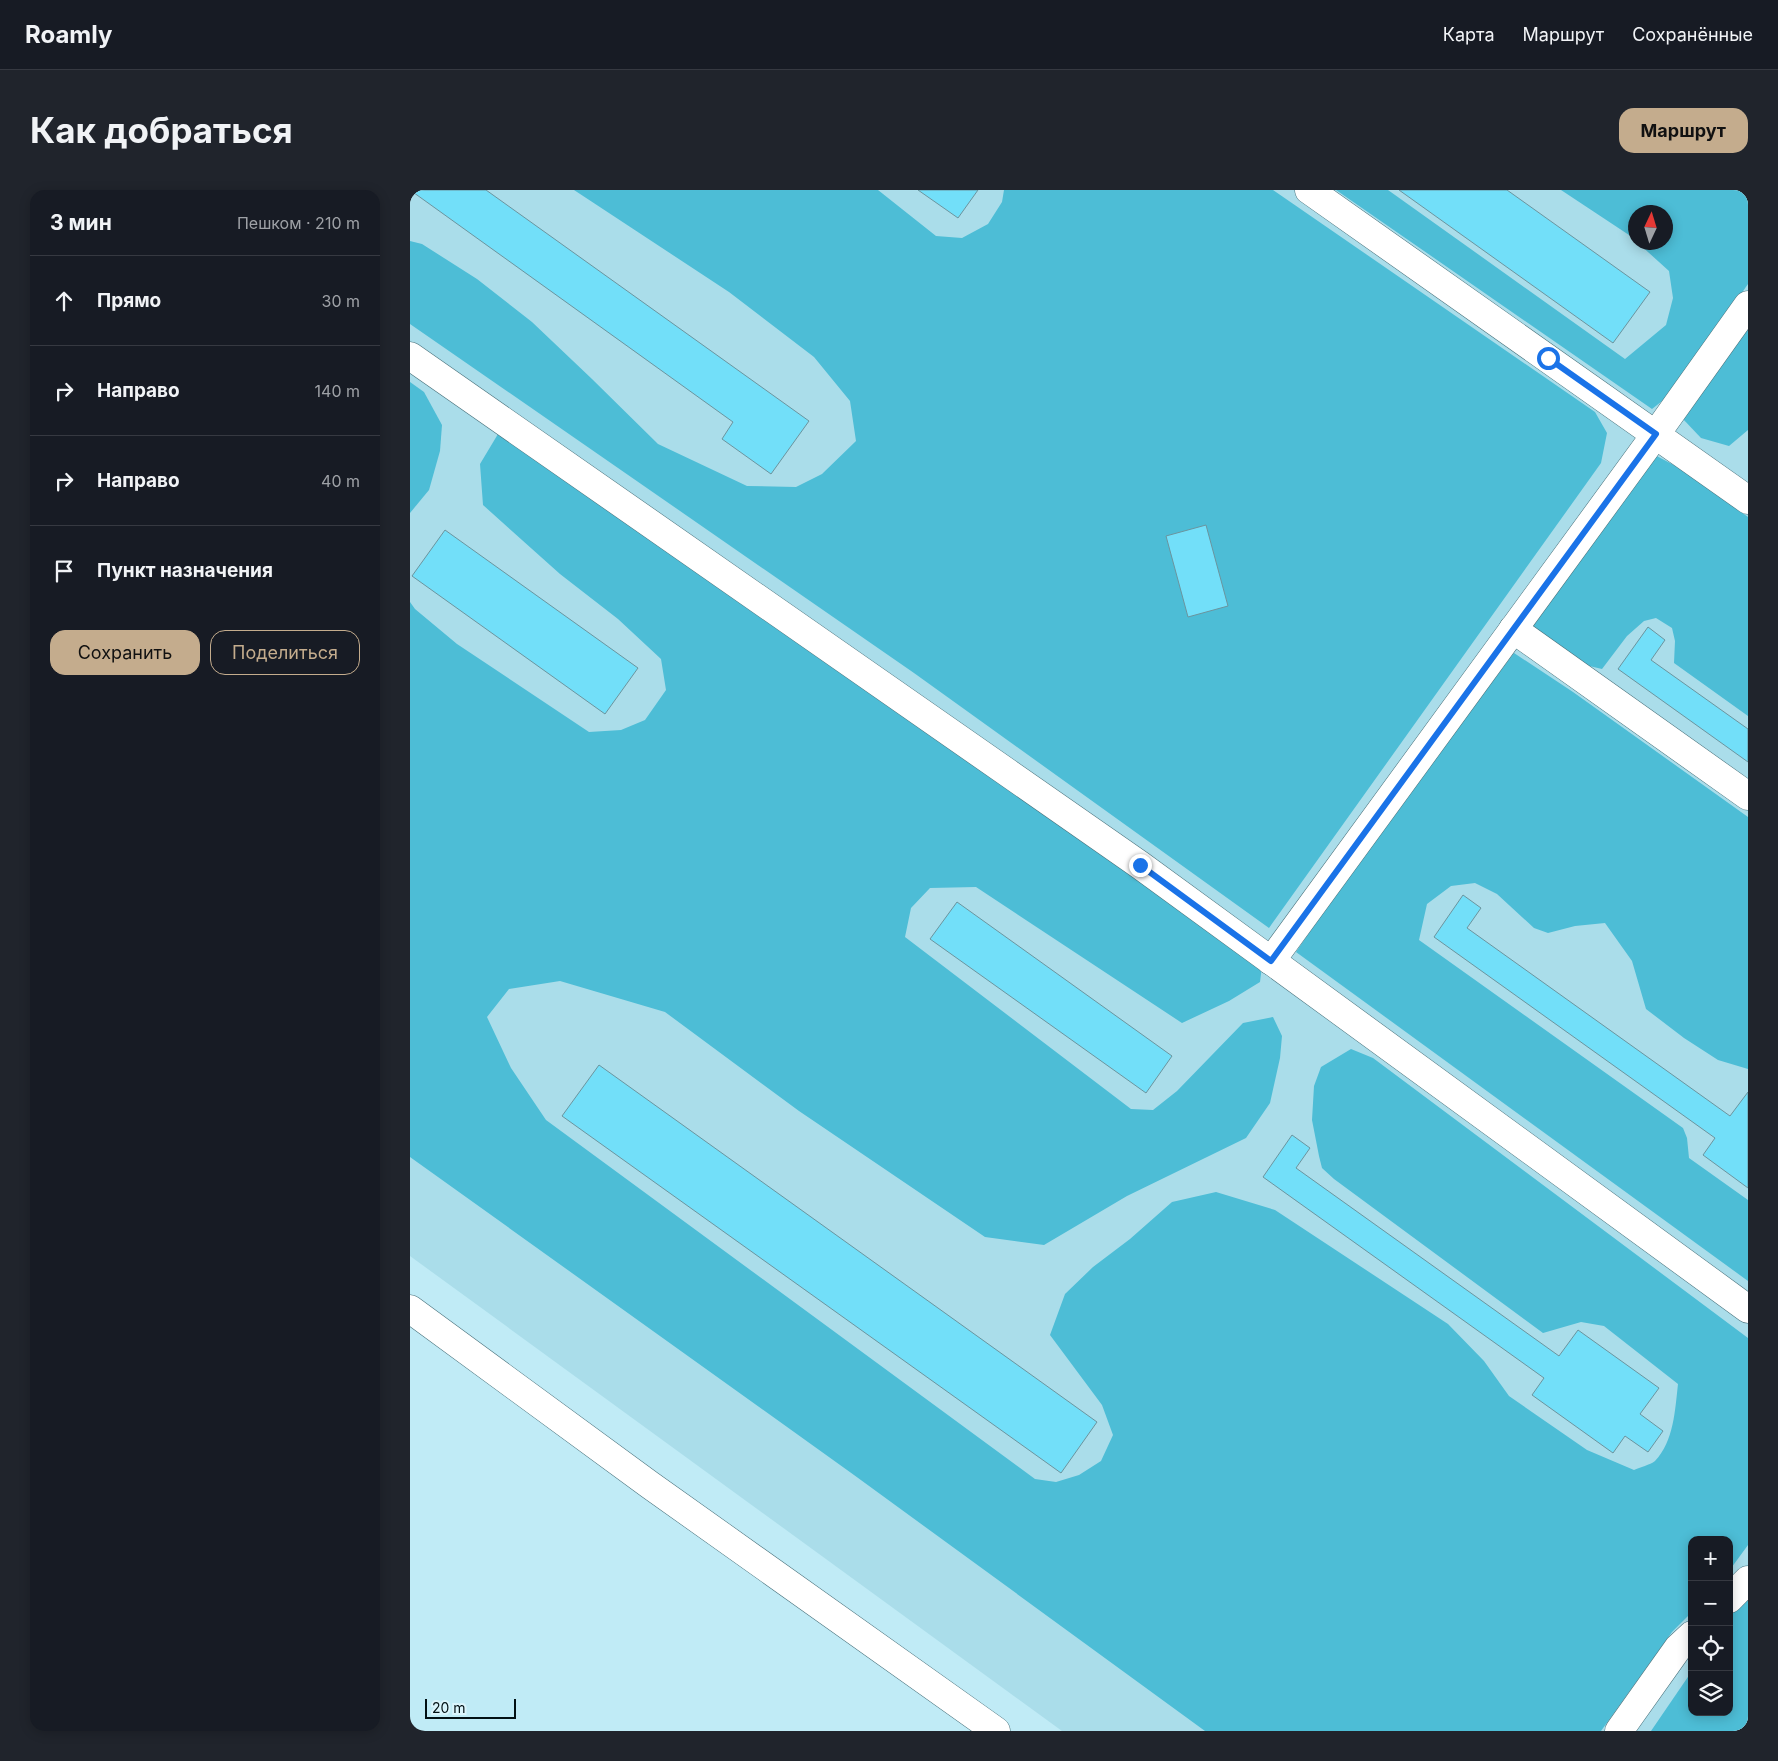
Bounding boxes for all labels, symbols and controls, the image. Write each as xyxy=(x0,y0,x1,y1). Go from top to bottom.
text: Roamly xyxy=(25,20,112,49)
text: Карта xyxy=(1443,24,1495,45)
text: Маршрут xyxy=(1523,24,1604,45)
text: Сохранённые xyxy=(1632,24,1753,45)
button: Маршрут xyxy=(1619,108,1748,153)
text: Как добраться xyxy=(30,109,293,151)
north arrow xyxy=(1628,205,1673,250)
text: 3 мин xyxy=(50,210,112,235)
text: Пешком · 210 m xyxy=(237,213,360,233)
icon: ahead xyxy=(50,287,78,315)
text: Прямо xyxy=(97,289,161,312)
text: 30 m xyxy=(322,291,360,311)
route start xyxy=(1537,347,1560,370)
icon: right xyxy=(50,377,78,405)
text: Направо xyxy=(97,379,180,402)
text: 140 m xyxy=(315,381,360,401)
icon: right xyxy=(50,467,78,495)
text: Направо xyxy=(97,469,180,492)
text: 40 m xyxy=(321,471,360,491)
icon: arrive xyxy=(50,557,78,585)
text: Пункт назначения xyxy=(97,559,273,582)
button: Сохранить xyxy=(50,630,200,675)
button: Поделиться xyxy=(210,630,360,675)
route end xyxy=(1129,854,1152,877)
map controls xyxy=(1688,1536,1733,1716)
button: + xyxy=(1688,1536,1733,1581)
button: − xyxy=(1688,1581,1733,1626)
button: locate xyxy=(1688,1626,1733,1671)
button: layers xyxy=(1688,1671,1733,1716)
scale bar xyxy=(425,1696,516,1719)
text: 20 m xyxy=(432,1699,466,1716)

